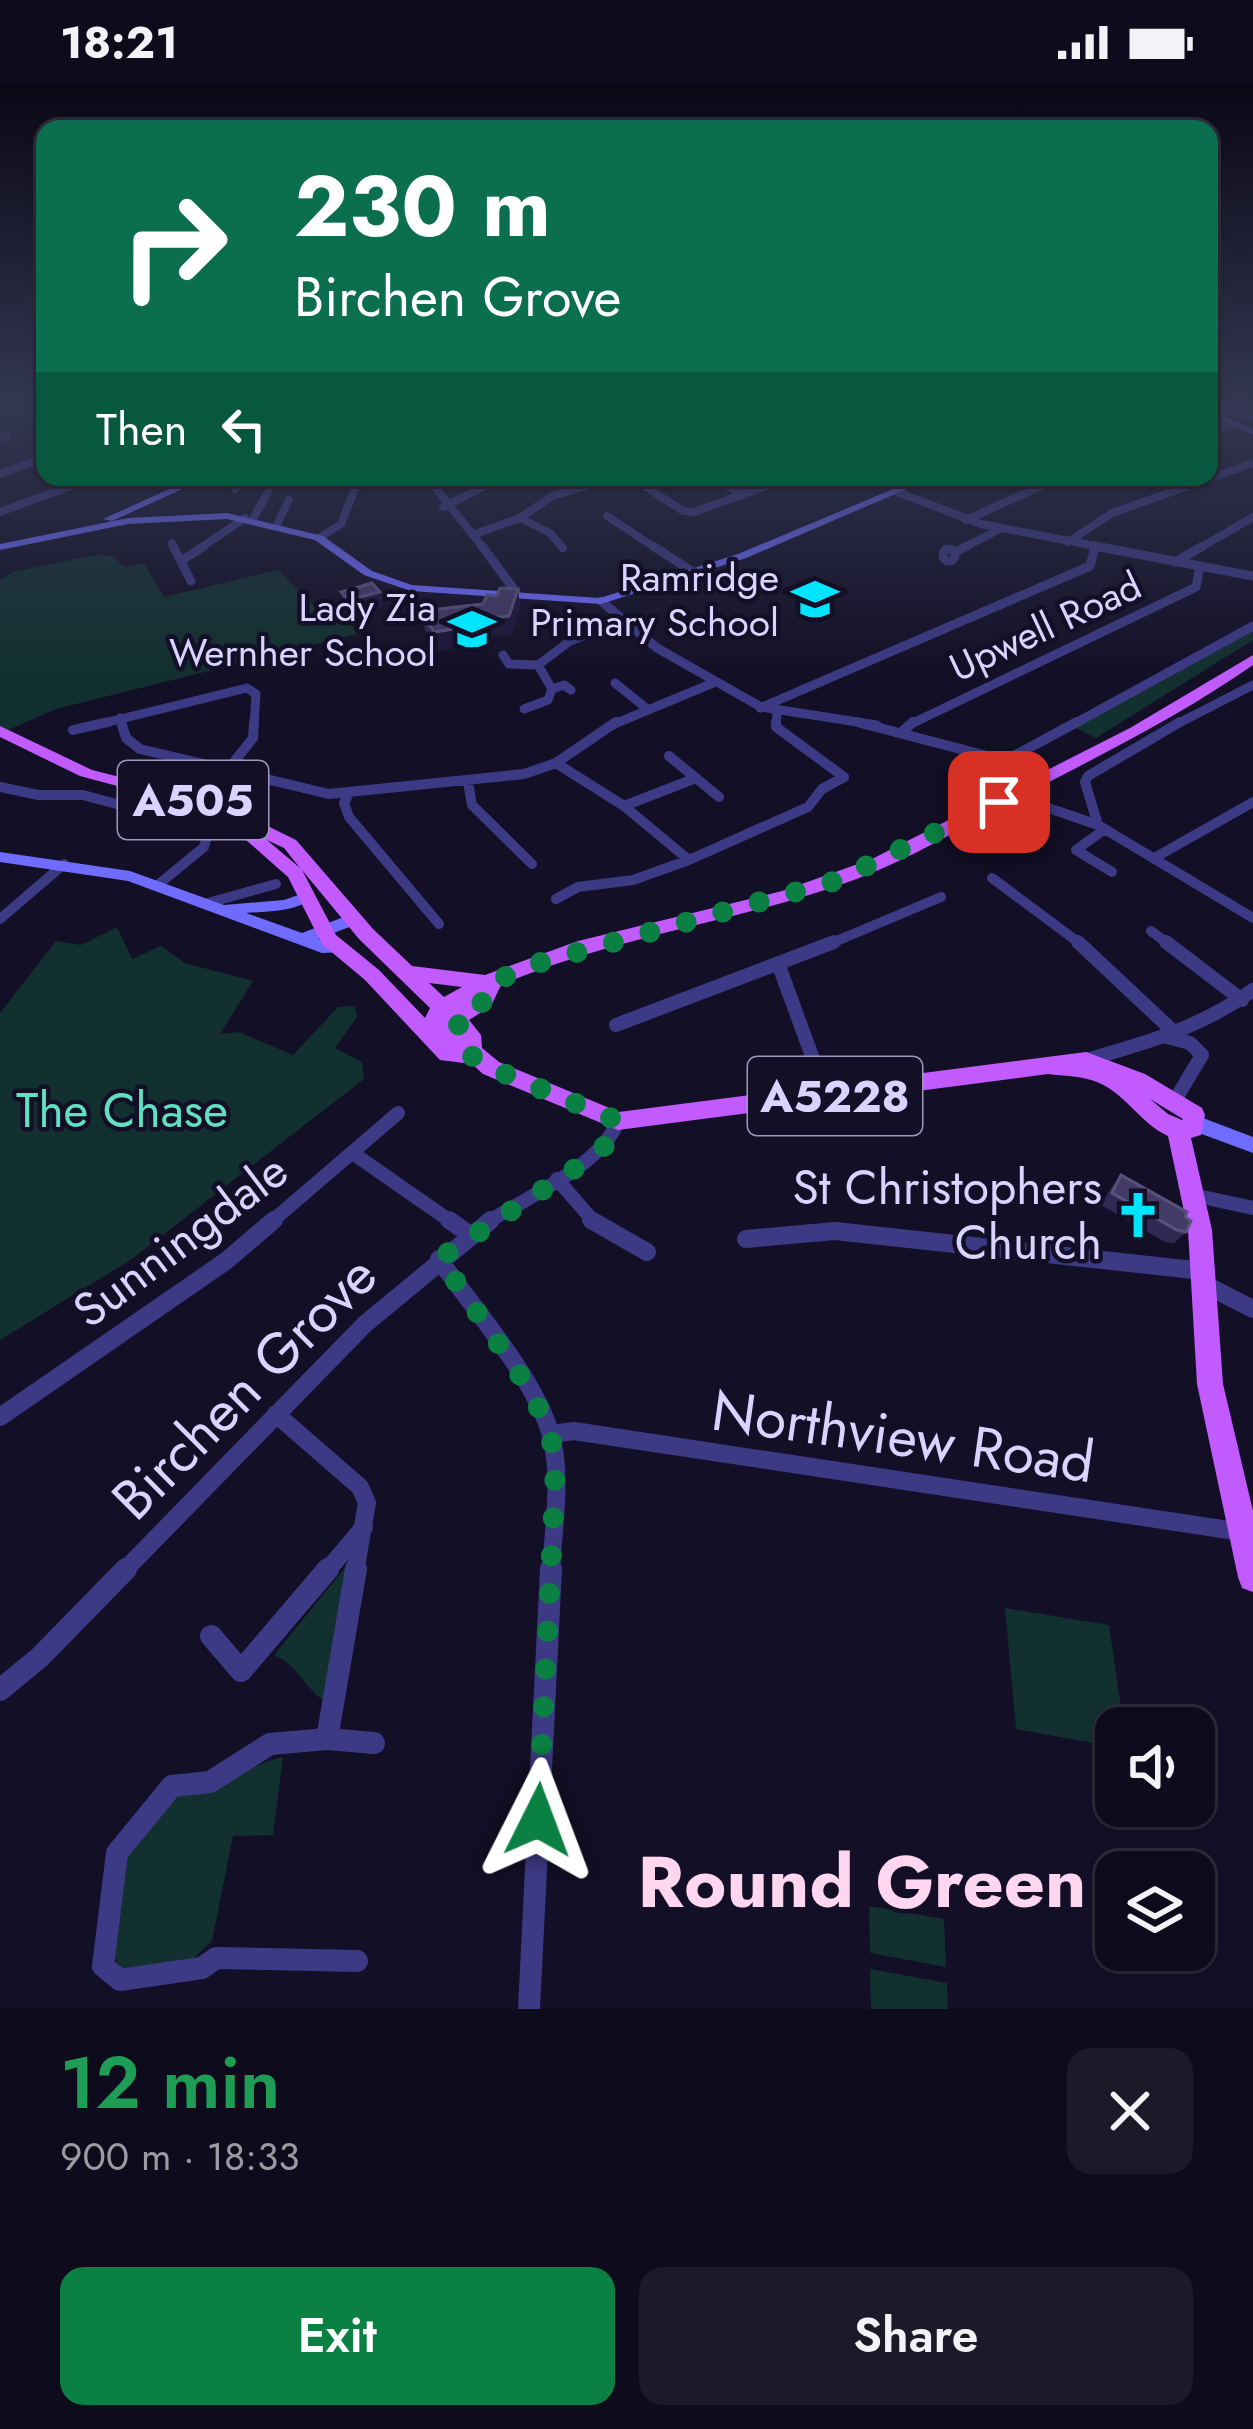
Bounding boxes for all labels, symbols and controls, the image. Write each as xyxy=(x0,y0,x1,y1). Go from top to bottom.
text: 18:21 xyxy=(60,10,178,75)
text: 230 m xyxy=(294,146,551,268)
icon: right xyxy=(96,168,252,324)
text: Birchen Grove xyxy=(294,258,621,336)
icon: left xyxy=(211,396,277,462)
text: Then xyxy=(96,397,187,462)
place label: Ramridge Primary School xyxy=(530,549,779,651)
street label: Upwell Road xyxy=(940,557,1151,696)
school or university icon: Ramridge Primary School xyxy=(790,574,840,624)
place label: Lady Zia Wernher School xyxy=(169,579,436,681)
school or university icon: Lady Zia Wernher School xyxy=(447,604,497,654)
pin xyxy=(948,751,1050,853)
road number: A505 xyxy=(118,761,268,839)
icon: arrive xyxy=(966,769,1032,835)
road number: A5228 xyxy=(748,1057,922,1135)
park label: The Chase xyxy=(16,1076,228,1145)
street label: Sunningdale xyxy=(58,1137,302,1344)
place label: St Christophers Church xyxy=(793,1153,1102,1277)
church icon: St Christophers Church xyxy=(1113,1190,1163,1240)
street label: Birchen Grove xyxy=(93,1236,395,1538)
street label: Northview Road xyxy=(706,1369,1100,1503)
map controls xyxy=(1095,1707,1215,1971)
button: sound xyxy=(1095,1707,1215,1827)
position arrow xyxy=(475,1757,601,1883)
district label: Round Green xyxy=(638,1830,1086,1934)
button: layers xyxy=(1095,1851,1215,1971)
text: 12 min xyxy=(60,2031,280,2135)
button: close xyxy=(1067,2048,1193,2174)
text: 900 m · 18:33 xyxy=(60,2128,300,2185)
button: Exit xyxy=(60,2267,615,2405)
button: Share xyxy=(639,2267,1193,2405)

